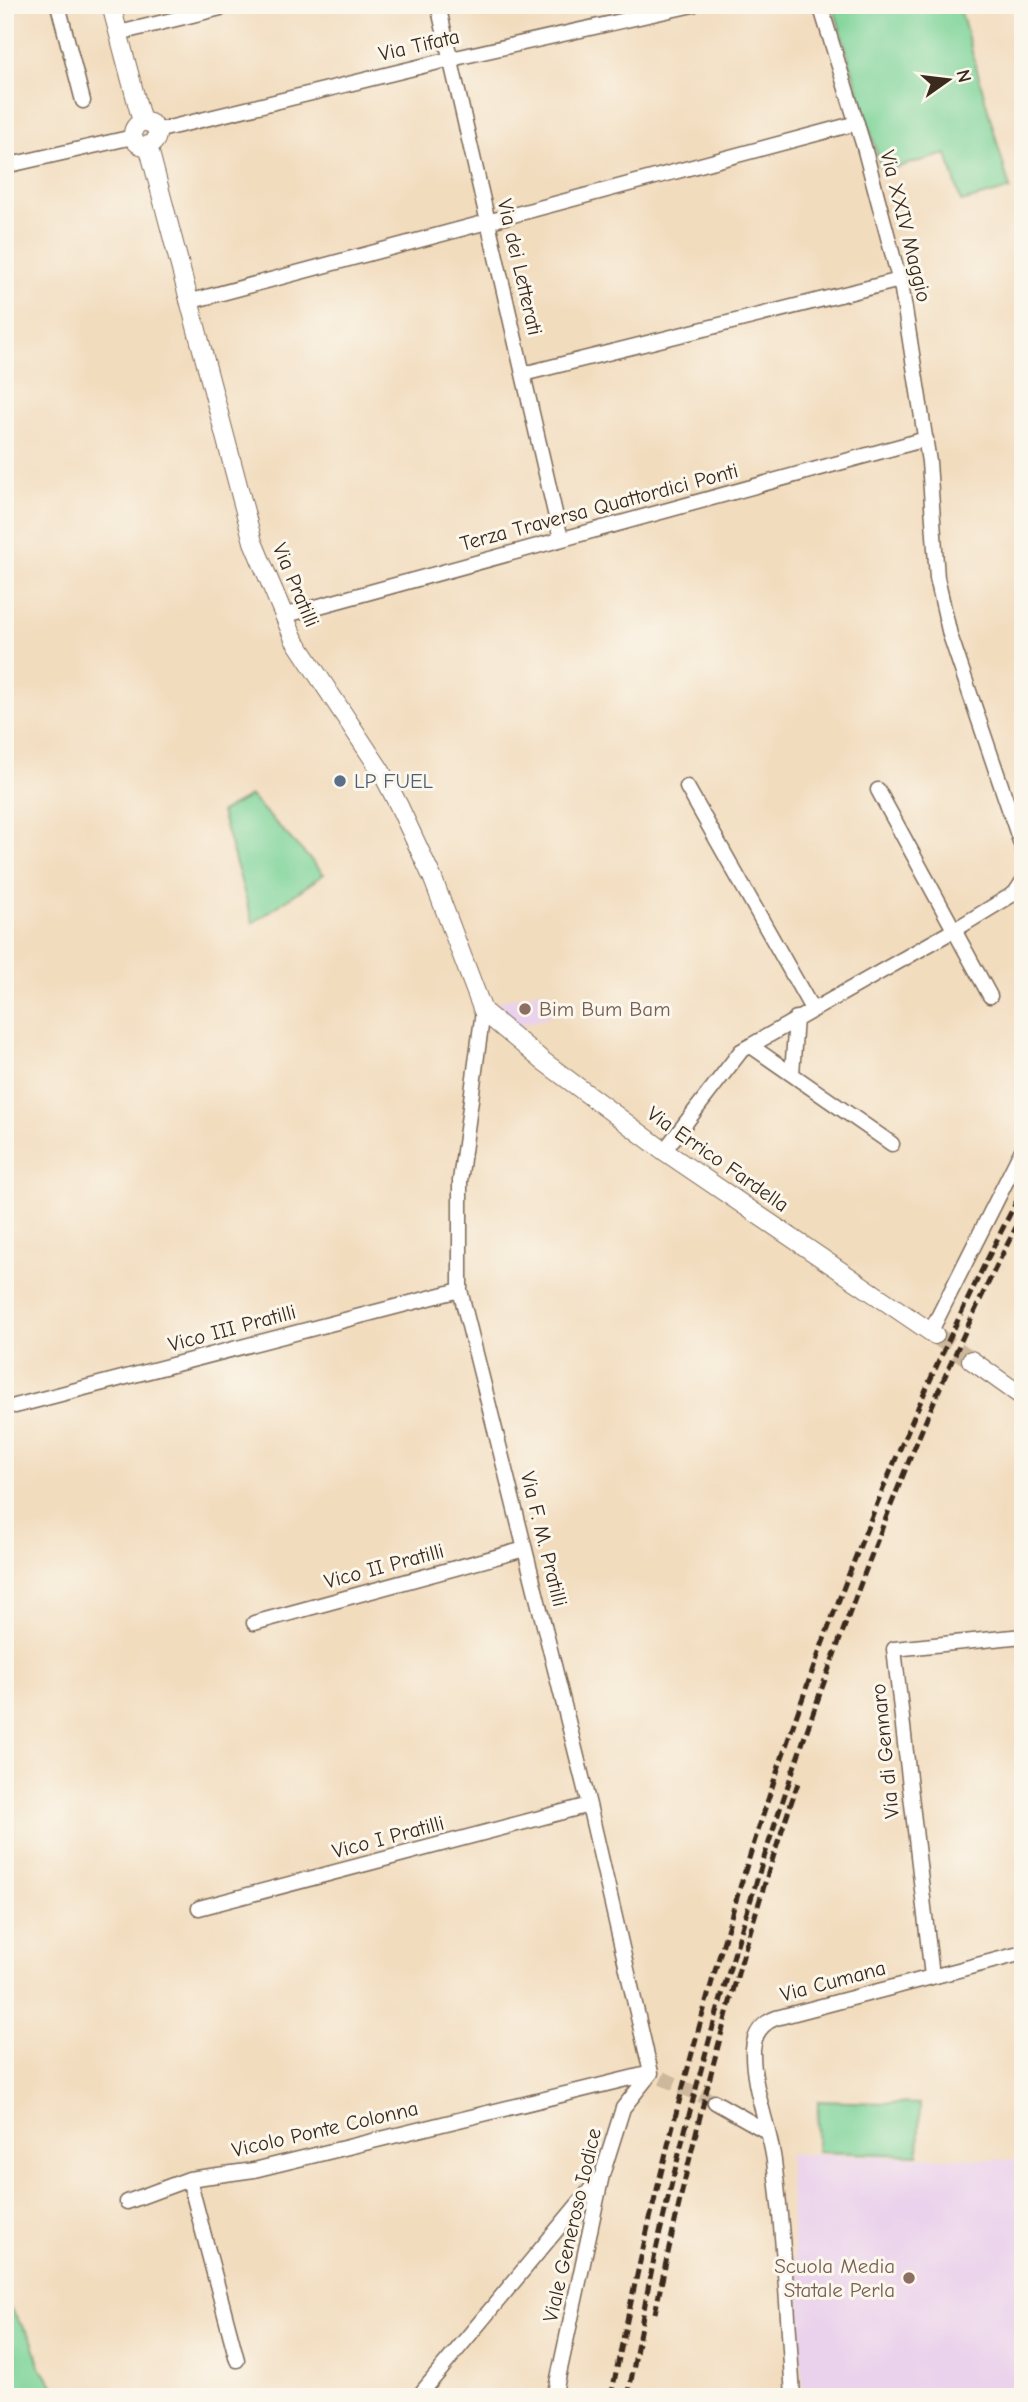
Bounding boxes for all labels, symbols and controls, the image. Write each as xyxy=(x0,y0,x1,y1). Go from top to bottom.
street label: Via Tifata xyxy=(376,24,462,66)
north arrow xyxy=(912,46,982,116)
text: N xyxy=(951,67,976,85)
street label: Via XXIV Maggio xyxy=(876,148,936,304)
street label: Via dei Letterati xyxy=(493,196,547,338)
street label: Terza Traversa Quattordici Ponti xyxy=(457,458,741,556)
street label: Via Pratilli xyxy=(268,539,324,631)
place label: LP FUEL xyxy=(354,769,434,793)
marker: LP FUEL xyxy=(332,773,348,789)
place label: Bim Bum Bam xyxy=(539,997,671,1021)
marker: Bim Bum Bam xyxy=(517,1001,533,1017)
street label: Via Errico Fardella xyxy=(643,1101,793,1217)
street label: Vico III Pratilli xyxy=(166,1299,298,1357)
street label: Via F. M. Pratilli xyxy=(516,1469,572,1609)
street label: Vico II Pratilli xyxy=(321,1538,447,1594)
street label: Via di Gennaro xyxy=(866,1682,904,1820)
street label: Vico I Pratilli xyxy=(329,1811,447,1863)
street label: Via Cumana xyxy=(778,1955,888,2007)
street label: Vicolo Ponte Colonna xyxy=(230,2096,420,2162)
street label: Viale Generoso Iodice xyxy=(538,2126,606,2324)
place label: Scuola Media Statale Perla xyxy=(774,2254,895,2302)
marker: Scuola Media Statale Perla xyxy=(901,2270,917,2286)

